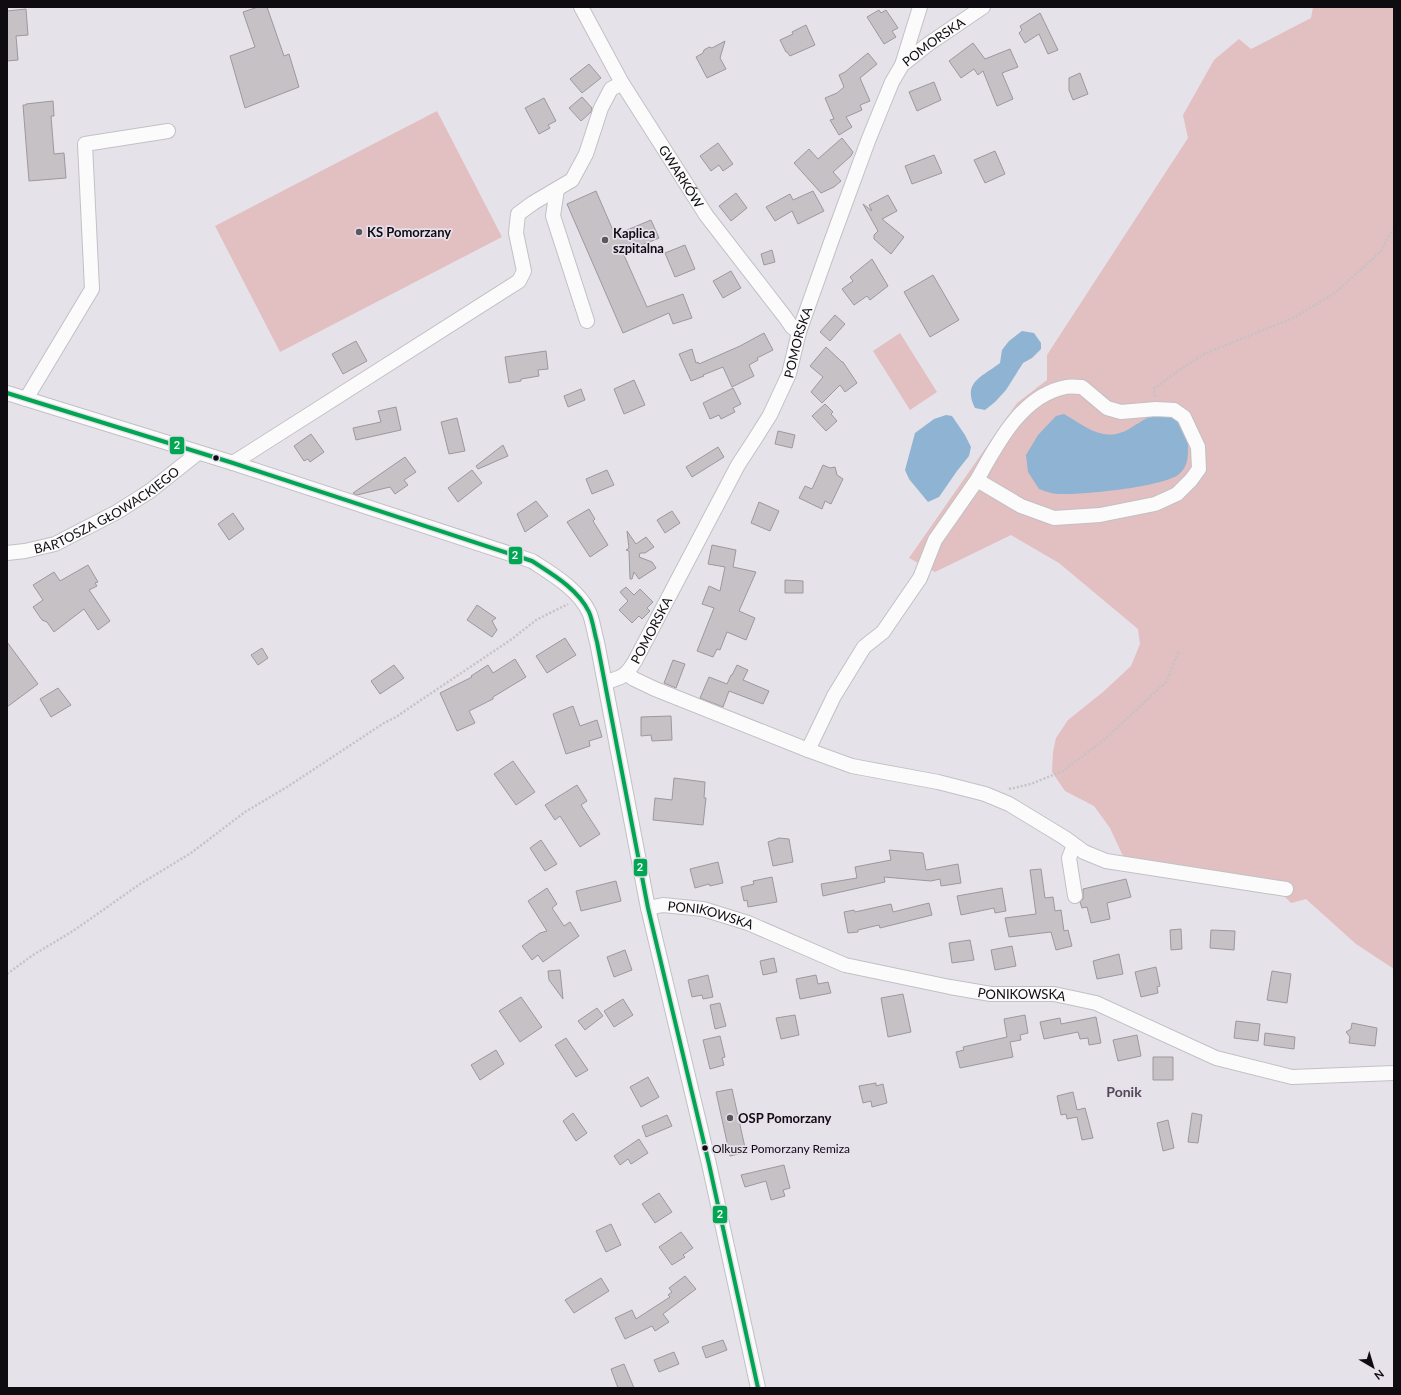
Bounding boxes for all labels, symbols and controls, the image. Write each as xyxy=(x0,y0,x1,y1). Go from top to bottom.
street label: POMORSKA xyxy=(899,14,968,70)
street label: GWARKÓW xyxy=(656,142,708,211)
place label: KS Pomorzany xyxy=(367,224,451,240)
place label: Kaplica szpitalna xyxy=(613,225,664,256)
marker: KS Pomorzany xyxy=(354,227,364,237)
marker: Kaplica szpitalna xyxy=(600,235,610,245)
street label: POMORSKA xyxy=(780,304,815,380)
line badge: 2 xyxy=(169,436,185,455)
text: 2 xyxy=(174,438,180,451)
unlabelled marker xyxy=(211,453,221,463)
street label: BARTOSZA GŁOWACKIEGO xyxy=(32,463,182,557)
line badge: 2 xyxy=(508,546,523,565)
text: 2 xyxy=(512,548,518,561)
street label: POMORSKA xyxy=(627,594,675,666)
line badge: 2 xyxy=(633,858,648,877)
text: 2 xyxy=(637,860,643,873)
street label: PONIKOWSKA xyxy=(667,898,756,933)
street label: PONIKOWSKA xyxy=(977,984,1067,1004)
district label: Ponik xyxy=(1106,1083,1142,1100)
place label: OSP Pomorzany xyxy=(738,1110,832,1126)
marker: OSP Pomorzany xyxy=(725,1113,735,1123)
place label: Olkusz Pomorzany Remiza xyxy=(712,1141,850,1156)
marker: Olkusz Pomorzany Remiza xyxy=(700,1143,710,1153)
line badge: 2 xyxy=(712,1205,728,1224)
text: 2 xyxy=(717,1207,723,1220)
north arrow xyxy=(1353,1347,1393,1387)
text: N xyxy=(1372,1368,1387,1383)

